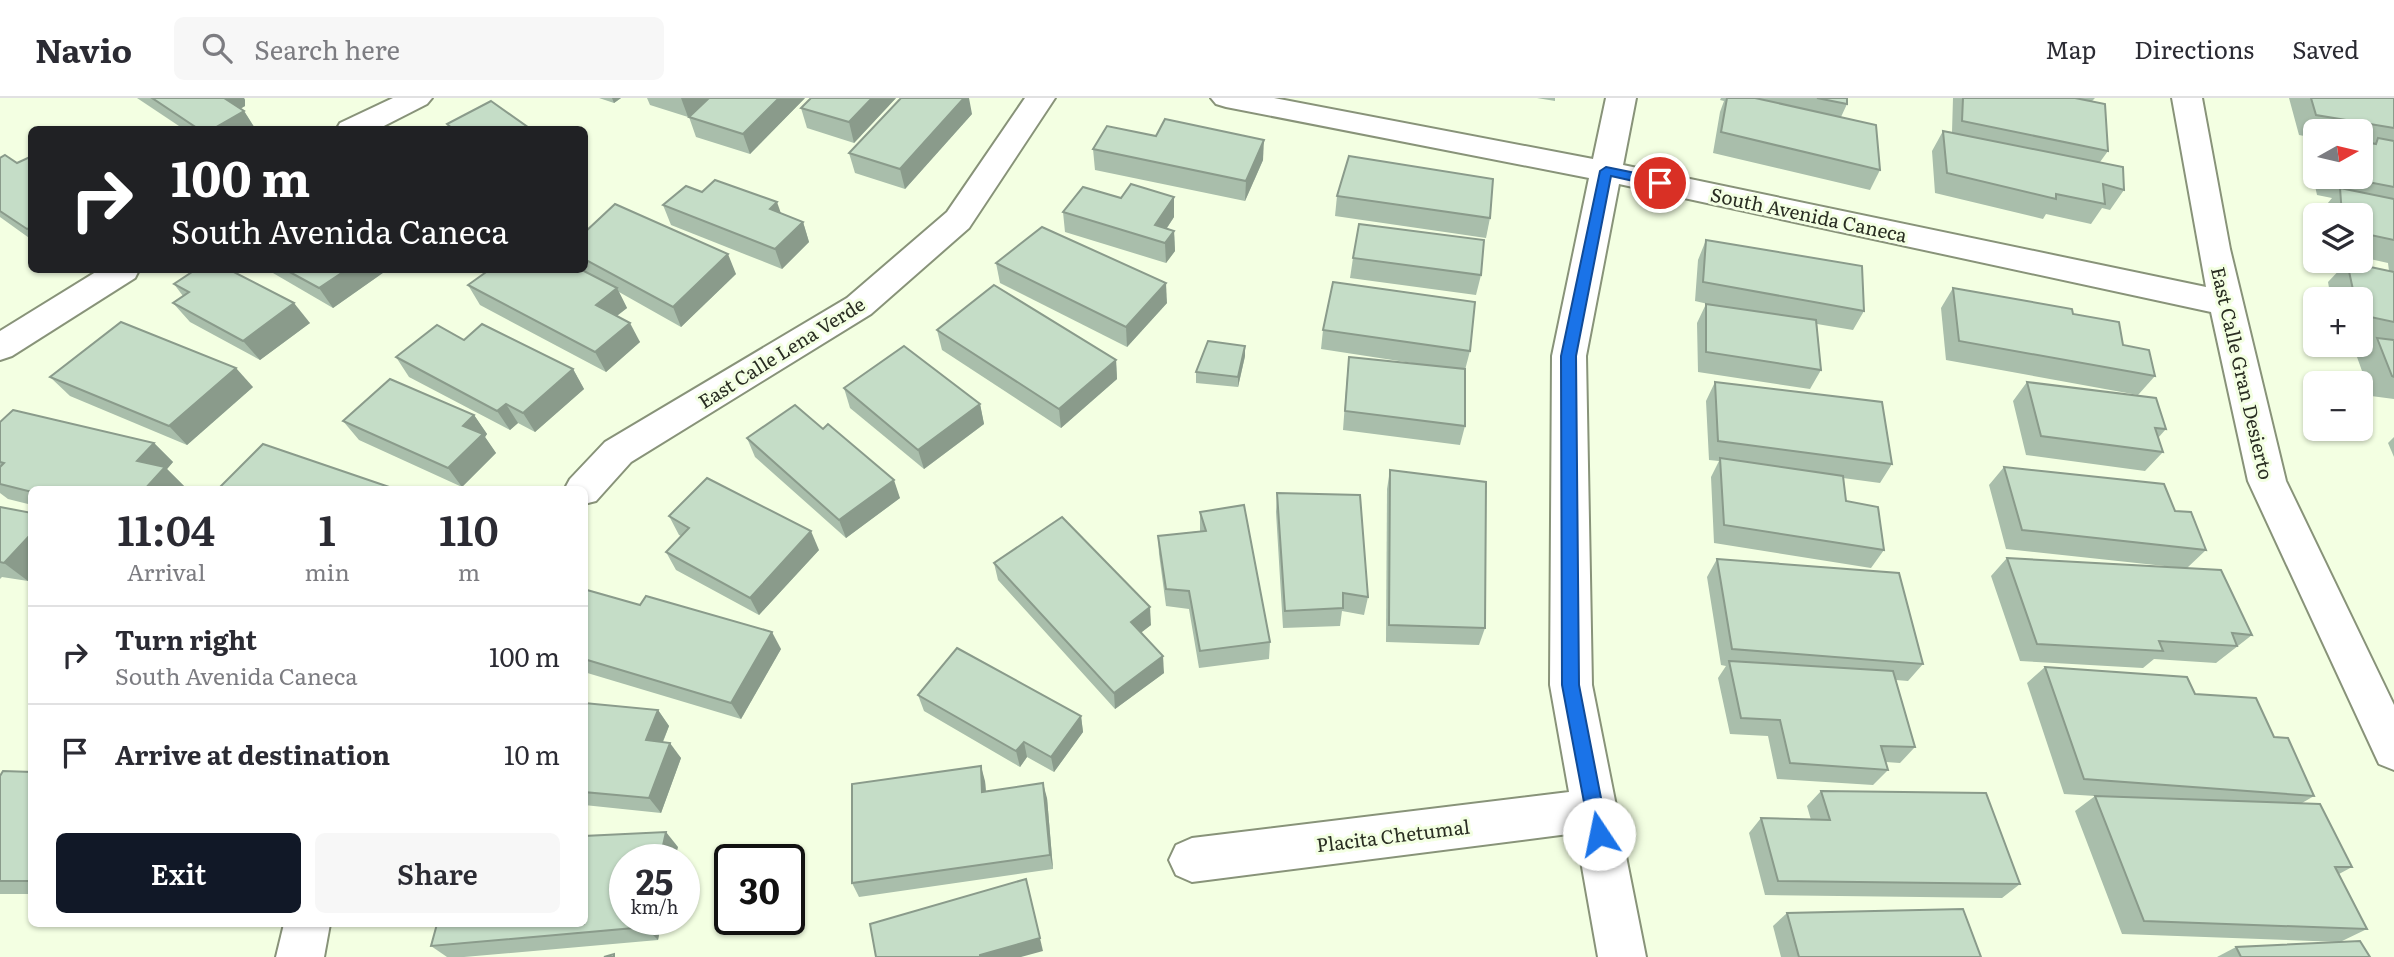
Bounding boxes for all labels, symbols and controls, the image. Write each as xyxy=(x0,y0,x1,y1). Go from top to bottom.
search box xyxy=(174,17,664,80)
text: Navio xyxy=(35,24,132,73)
icon: search xyxy=(198,29,236,67)
text: Search here xyxy=(254,29,400,68)
text: Map xyxy=(2045,31,2096,66)
text: Directions xyxy=(2134,31,2254,66)
text: Saved xyxy=(2292,31,2359,66)
north arrow xyxy=(2303,119,2373,189)
map controls xyxy=(2303,119,2373,441)
text: 100 m xyxy=(171,139,310,212)
pin xyxy=(1630,153,1690,213)
icon: right xyxy=(56,154,147,245)
icon: arrive xyxy=(1641,164,1679,202)
street label: South Avenida Caneca xyxy=(1708,179,1911,249)
button: layers xyxy=(2303,203,2373,273)
text: South Avenida Caneca xyxy=(171,206,509,254)
street label: East Calle Gran Desierto xyxy=(2205,264,2281,482)
button: + xyxy=(2303,287,2373,357)
street label: East Calle Lena Verde xyxy=(692,289,870,415)
button: − xyxy=(2303,371,2373,441)
text: 11:04 xyxy=(117,497,215,559)
text: 1 xyxy=(319,497,336,559)
text: 110 xyxy=(439,497,499,559)
text: Arrival xyxy=(127,554,206,588)
text: min xyxy=(305,554,350,588)
text: m xyxy=(458,554,480,588)
text: Turn right xyxy=(115,619,257,658)
icon: right xyxy=(56,636,94,674)
text: 100 m xyxy=(489,636,560,675)
text: South Avenida Caneca xyxy=(115,658,358,692)
icon: arrive xyxy=(56,734,94,772)
text: Arrive at destination xyxy=(115,734,390,773)
text: 10 m xyxy=(504,734,560,773)
position arrow xyxy=(1562,797,1636,871)
street label: Placita Chetumal xyxy=(1315,812,1471,858)
button: Exit xyxy=(56,833,301,913)
button: Share xyxy=(315,833,560,913)
speed limit sign: 30 xyxy=(714,844,805,935)
text: 25 xyxy=(636,854,673,906)
text: km/h xyxy=(631,893,678,920)

